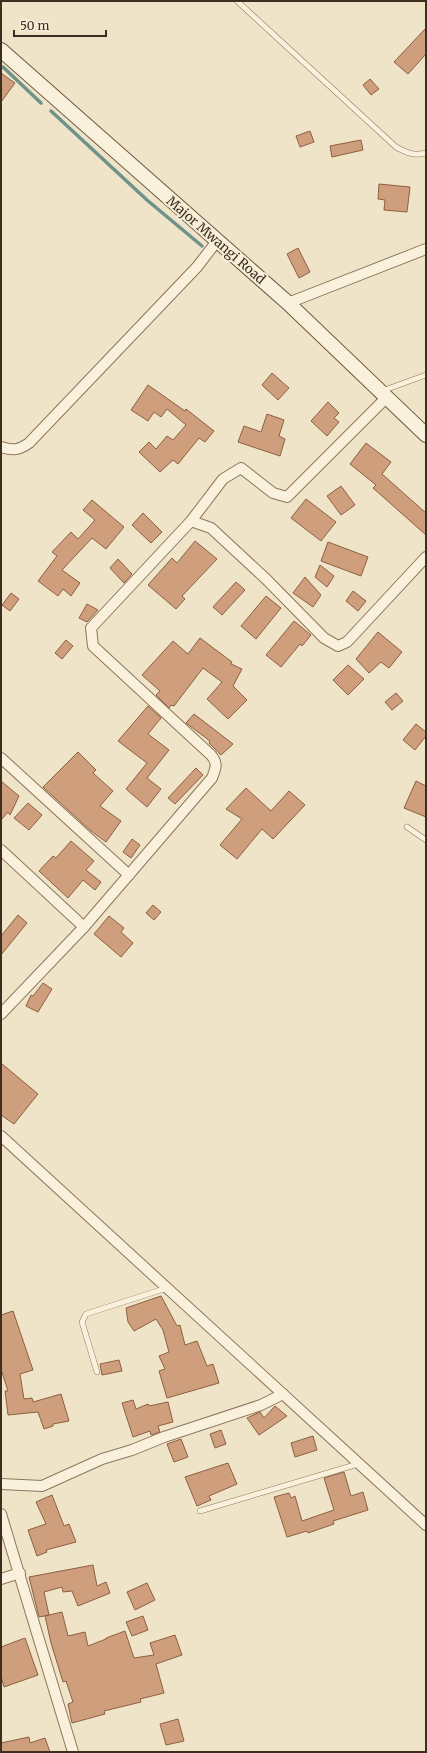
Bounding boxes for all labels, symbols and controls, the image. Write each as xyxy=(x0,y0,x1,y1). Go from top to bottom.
scale bar xyxy=(14,12,106,38)
text: 50 m xyxy=(20,18,49,33)
street label: Major Mwangi Road xyxy=(163,192,269,288)

